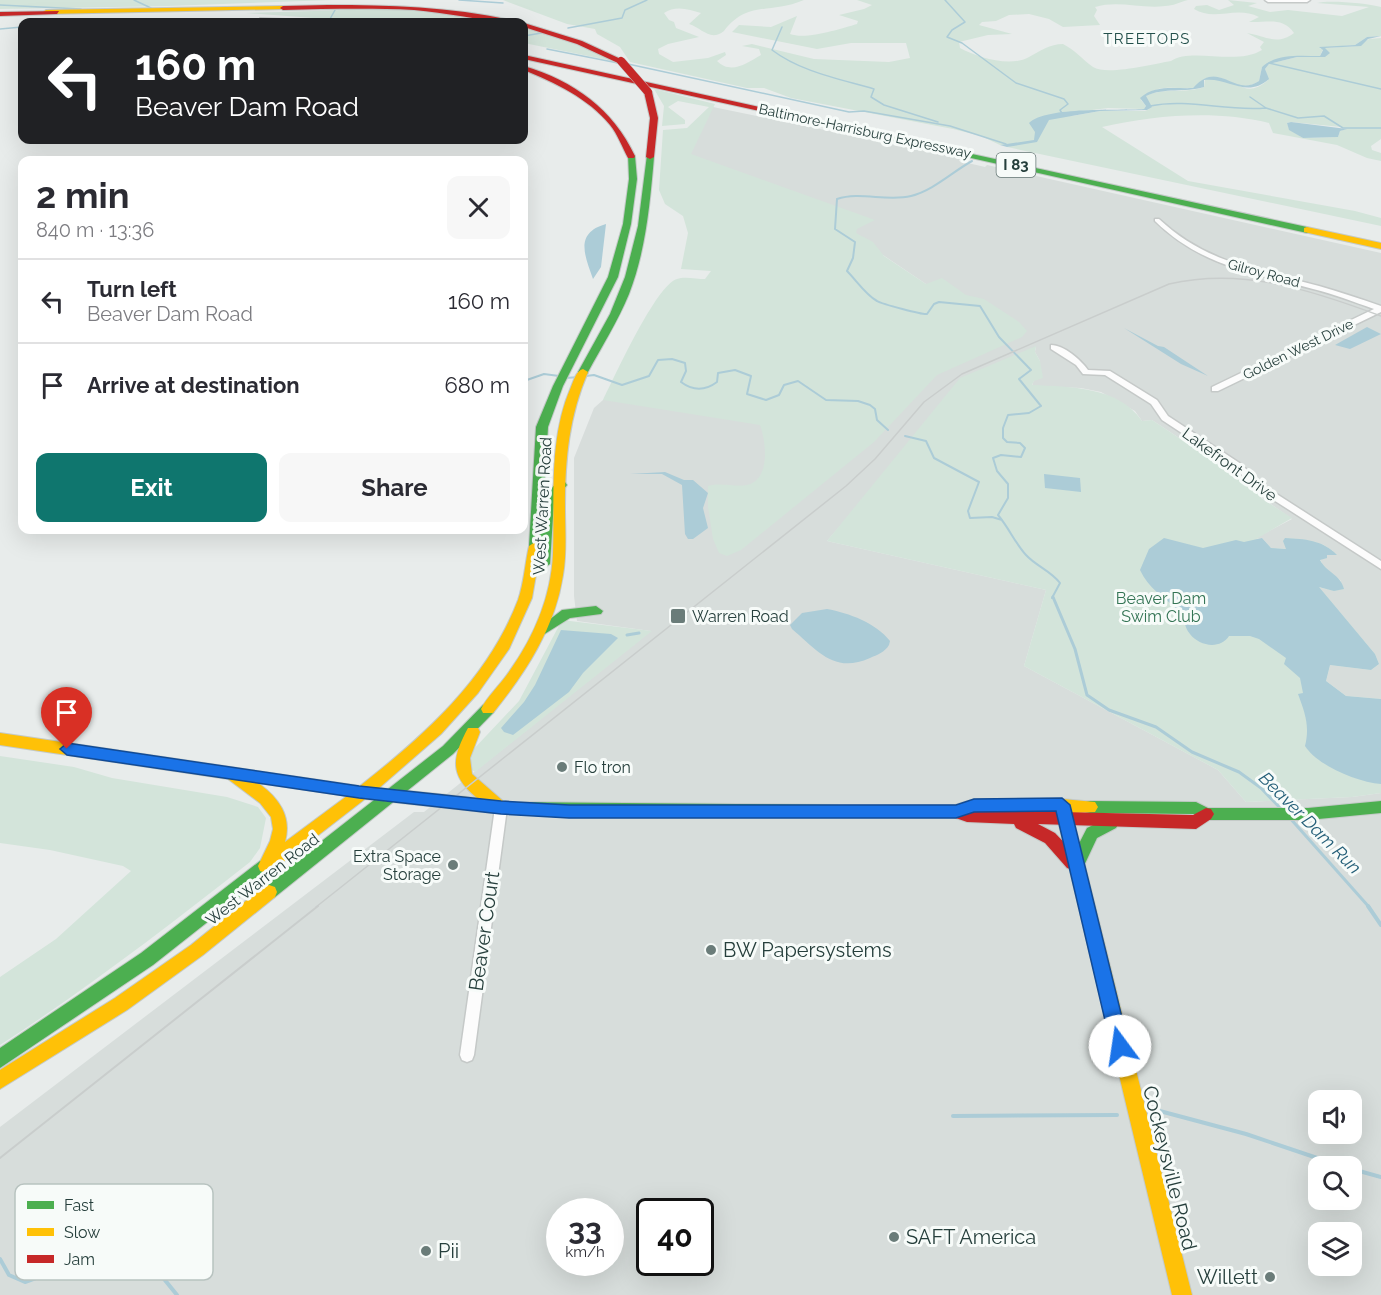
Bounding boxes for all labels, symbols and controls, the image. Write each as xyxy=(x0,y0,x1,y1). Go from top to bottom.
district label: TREETOPS xyxy=(1103,30,1191,48)
text: 160 m xyxy=(135,41,256,90)
icon: left xyxy=(36,42,114,120)
text: Beaver Dam Road xyxy=(135,91,359,122)
street label: Baltimore-Harrisburg Expressway xyxy=(757,101,973,161)
road number: I 83 xyxy=(996,153,1036,177)
text: 2 min xyxy=(36,174,129,216)
button: close xyxy=(447,176,510,239)
text: 840 m · 13:36 xyxy=(36,218,154,242)
street label: Gilroy Road xyxy=(1226,256,1302,290)
text: Turn left xyxy=(87,276,177,302)
icon: left xyxy=(36,285,69,318)
text: 160 m xyxy=(448,288,510,314)
text: Beaver Dam Road xyxy=(87,302,253,326)
street label: Golden West Drive xyxy=(1240,315,1356,383)
icon: arrive xyxy=(36,369,69,402)
text: Arrive at destination xyxy=(87,372,300,398)
text: 680 m xyxy=(444,372,510,398)
street label: Lakefront Drive xyxy=(1179,424,1281,505)
street label: West Warren Road xyxy=(529,436,556,576)
button: Exit xyxy=(36,453,267,522)
button: Share xyxy=(279,453,510,522)
park label: Beaver Dam Swim Club xyxy=(1116,589,1206,626)
marker: Warren Road xyxy=(669,607,687,625)
place label: Warren Road xyxy=(692,607,789,626)
pin xyxy=(41,687,92,749)
icon: arrive xyxy=(50,696,83,729)
place label: Flo tron xyxy=(574,758,631,777)
marker: Flo tron xyxy=(555,760,569,774)
water label: Beaver Dam Run xyxy=(1255,767,1366,878)
street label: West Warren Road xyxy=(202,829,323,929)
place label: Extra Space Storage xyxy=(353,847,441,884)
marker: Extra Space Storage xyxy=(446,858,460,872)
street label: Beaver Court xyxy=(464,869,504,992)
place label: BW Papersystems xyxy=(723,938,892,962)
marker: BW Papersystems xyxy=(704,943,718,957)
position arrow xyxy=(1088,1014,1152,1078)
street label: Cockeysville Road xyxy=(1138,1083,1202,1253)
map controls xyxy=(1308,1090,1362,1276)
button: sound xyxy=(1308,1090,1362,1144)
button: search xyxy=(1308,1156,1362,1210)
legend xyxy=(15,1184,213,1280)
text: Fast xyxy=(64,1196,95,1215)
speed limit sign: 40 xyxy=(636,1198,714,1276)
text: 33 xyxy=(568,1212,602,1247)
button: layers xyxy=(1308,1222,1362,1276)
text: Slow xyxy=(64,1223,100,1242)
place label: SAFT America xyxy=(906,1225,1036,1249)
marker: SAFT America xyxy=(887,1230,901,1244)
place label: Pii xyxy=(438,1239,459,1263)
text: km/h xyxy=(565,1243,605,1261)
marker: Pii xyxy=(419,1244,433,1258)
text: Jam xyxy=(64,1250,95,1269)
place label: Willett xyxy=(1197,1265,1258,1289)
marker: Willett xyxy=(1263,1270,1277,1284)

